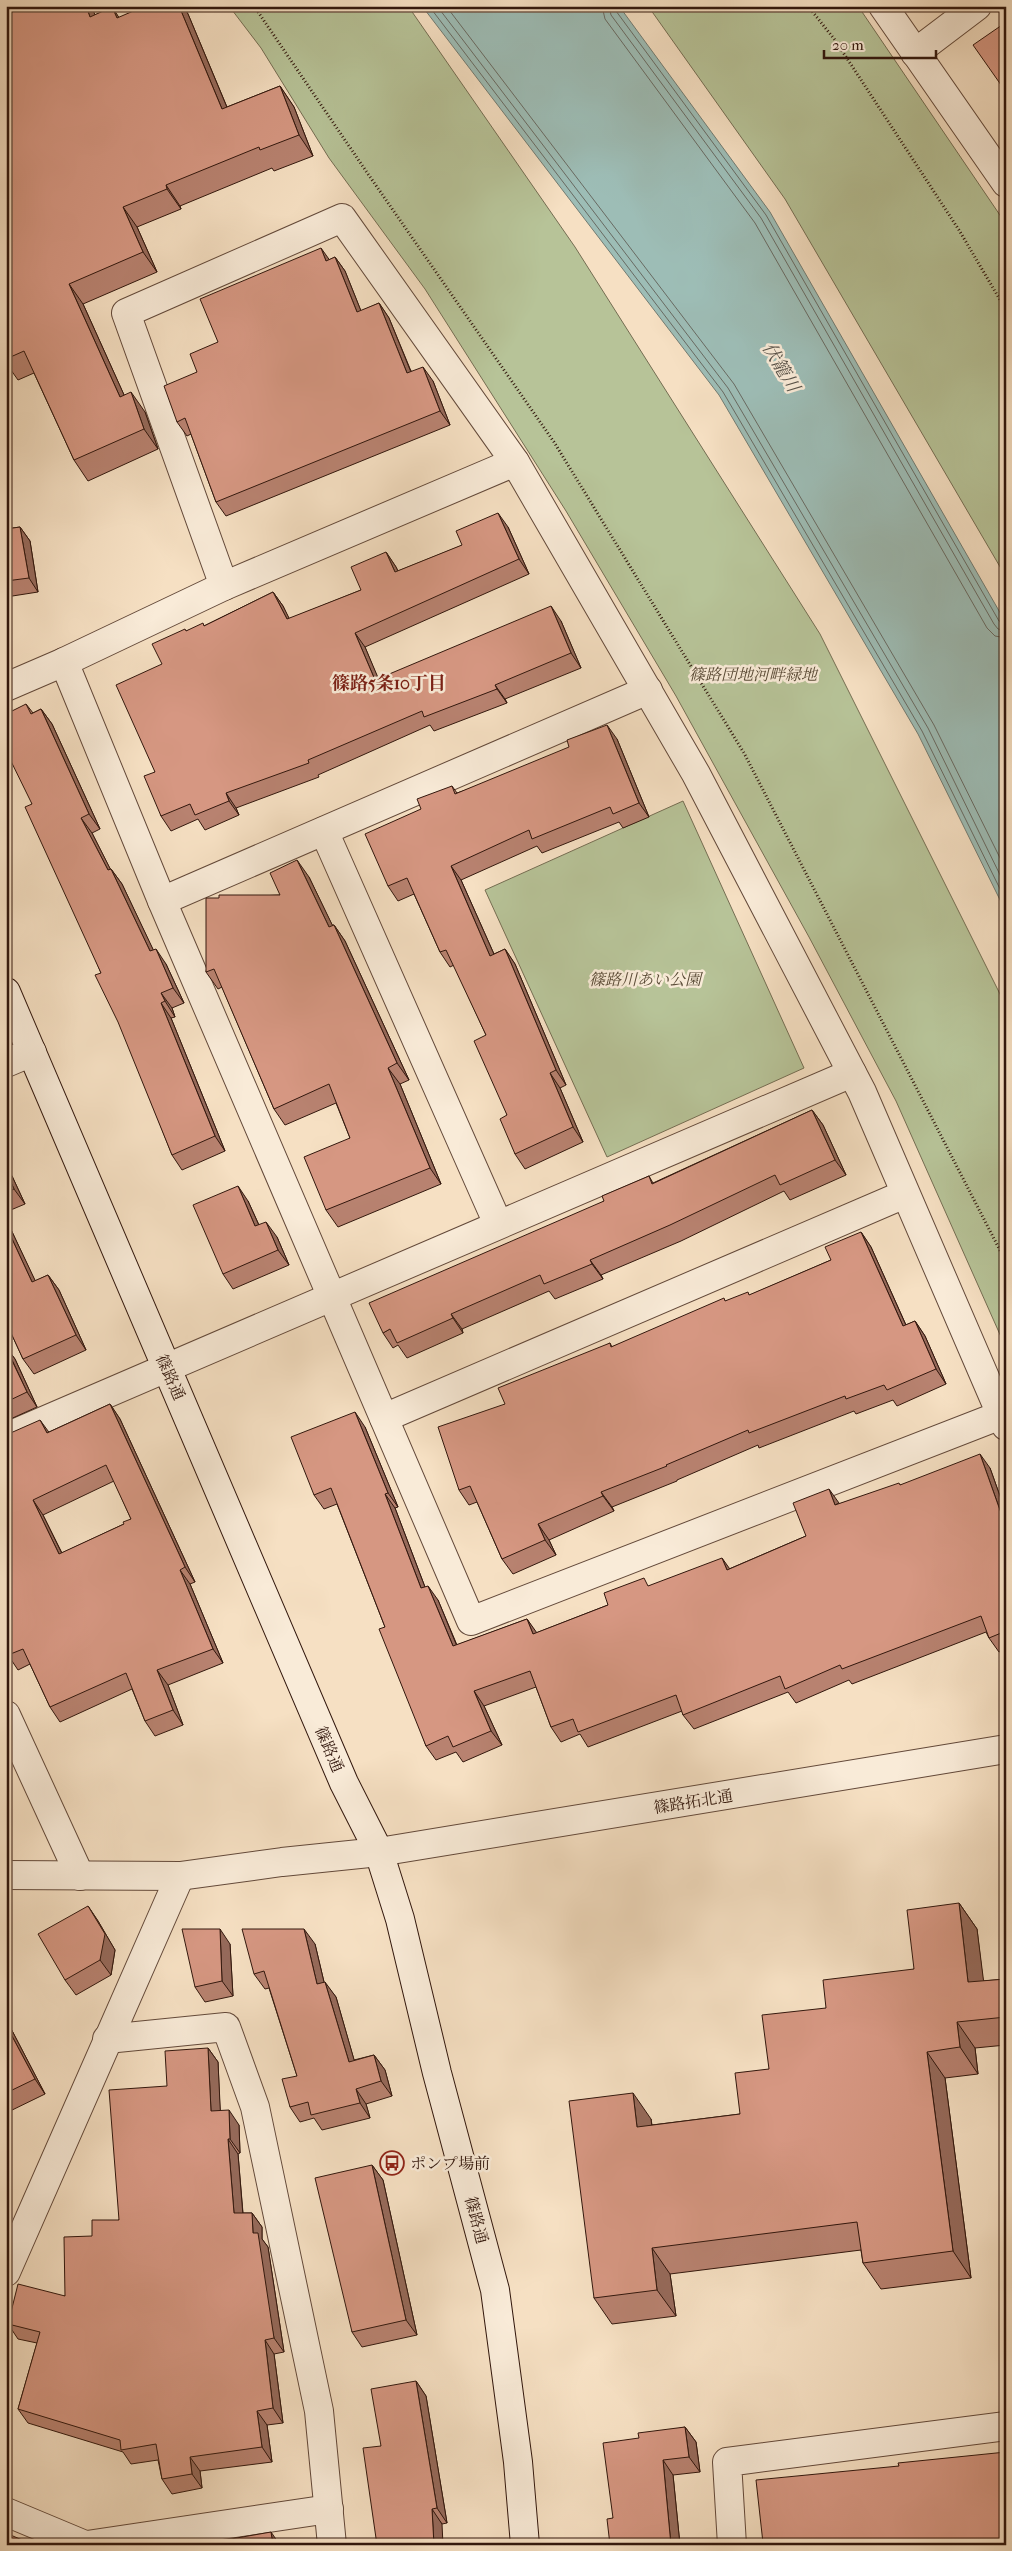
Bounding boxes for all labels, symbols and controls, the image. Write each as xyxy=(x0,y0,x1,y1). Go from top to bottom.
scale bar xyxy=(824,28,937,60)
text: 20 m xyxy=(832,36,864,54)
water label: 伏籠川 xyxy=(758,339,805,398)
park label: 篠路団地河畔緑地 xyxy=(689,665,819,684)
district label: 篠路5条10丁目 xyxy=(332,673,446,694)
park label: 篠路川あい公園 xyxy=(589,970,704,989)
street label: 篠路通 xyxy=(152,1351,189,1403)
street label: 篠路通 xyxy=(311,1723,348,1775)
street label: 篠路拓北通 xyxy=(652,1786,734,1817)
bus stop icon: ポンプ場前 xyxy=(379,2150,405,2176)
place label: ポンプ場前 xyxy=(410,2154,490,2173)
street label: 篠路通 xyxy=(461,2194,492,2246)

